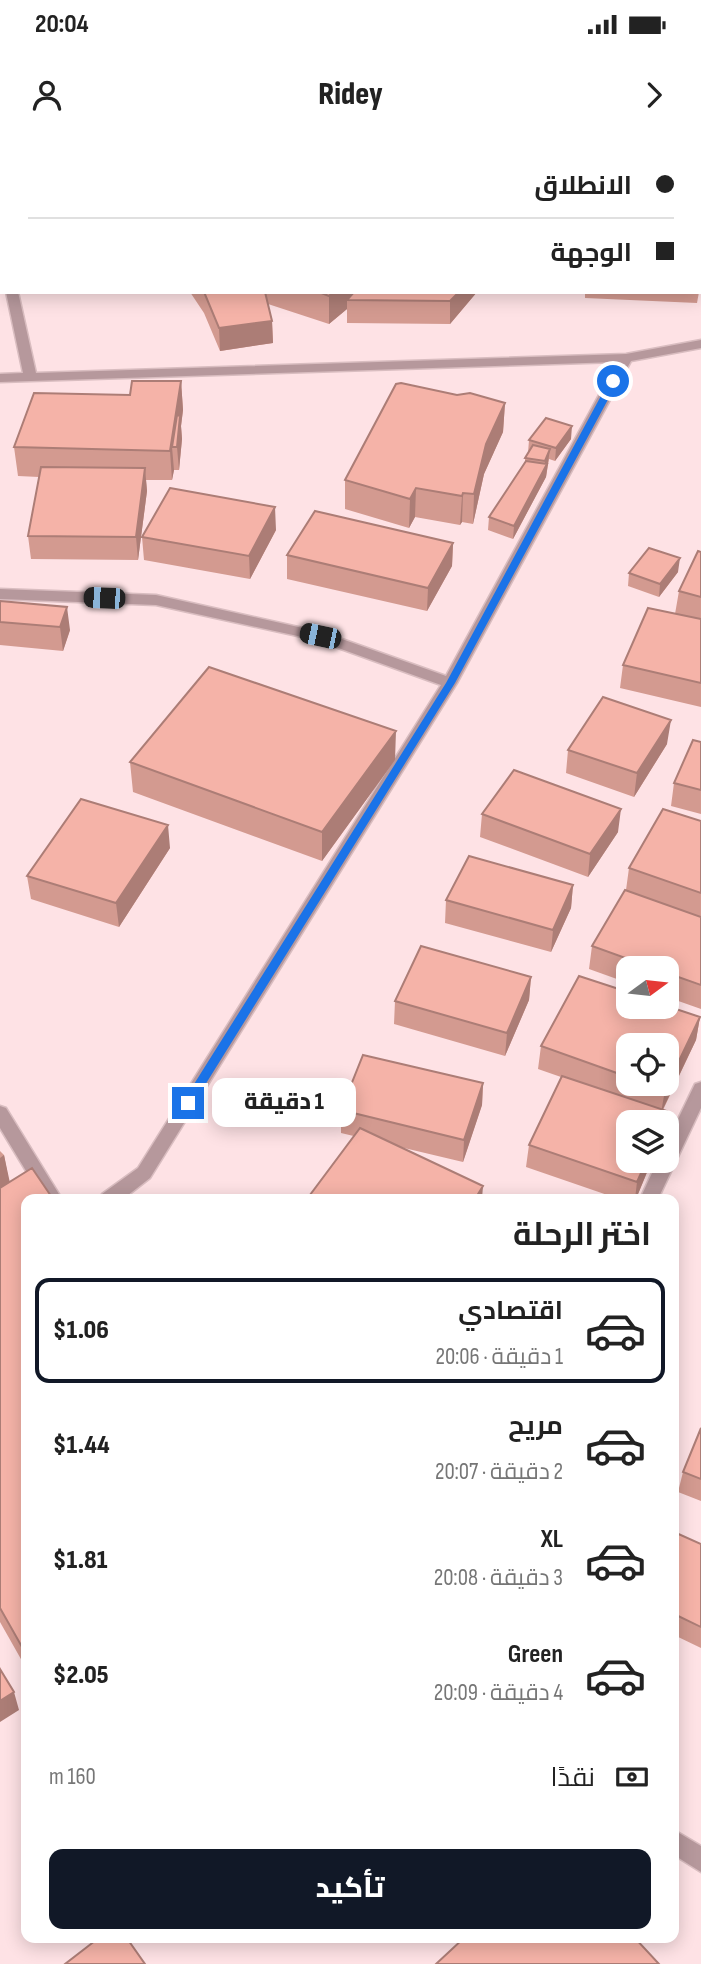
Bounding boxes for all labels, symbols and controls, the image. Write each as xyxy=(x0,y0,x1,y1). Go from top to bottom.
text: 20:04 xyxy=(35,9,89,40)
text: Ridey xyxy=(318,75,383,114)
icon: person xyxy=(28,76,66,114)
icon: forward xyxy=(635,76,673,114)
text: الانطلاق xyxy=(534,171,632,202)
text: الوجهة xyxy=(551,238,632,269)
route start xyxy=(597,365,629,397)
car xyxy=(83,587,126,609)
car xyxy=(298,621,343,651)
north arrow xyxy=(616,956,679,1018)
map controls xyxy=(616,956,679,1173)
button: locate xyxy=(616,1033,679,1096)
callout: 1 دقيقة xyxy=(212,1079,356,1128)
route end xyxy=(172,1087,204,1119)
text: 1 دقيقة xyxy=(244,1088,324,1116)
button: layers xyxy=(616,1110,679,1173)
text: اختر الرحلة xyxy=(513,1216,651,1255)
text: اقتصادي xyxy=(458,1296,563,1327)
icon: car xyxy=(584,1299,647,1362)
text: $1.06 xyxy=(53,1315,109,1346)
text: 1 دقيقة · 20:06 xyxy=(435,1343,563,1371)
text: مريح xyxy=(508,1411,563,1442)
icon: car xyxy=(584,1414,647,1477)
text: $1.44 xyxy=(53,1430,110,1461)
text: 2 دقيقة · 20:07 xyxy=(435,1458,563,1486)
text: XL xyxy=(541,1524,563,1555)
icon: car xyxy=(584,1529,647,1592)
text: $1.81 xyxy=(53,1545,107,1576)
text: 3 دقيقة · 20:08 xyxy=(434,1564,563,1592)
text: Green xyxy=(508,1639,563,1670)
icon: car xyxy=(584,1644,647,1707)
text: $2.05 xyxy=(53,1660,109,1691)
text: 4 دقيقة · 20:09 xyxy=(434,1679,563,1707)
icon: cash xyxy=(613,1758,651,1796)
text: 160 m xyxy=(49,1763,96,1791)
text: نقدًا xyxy=(551,1763,595,1794)
button: تأكيد xyxy=(49,1849,651,1929)

